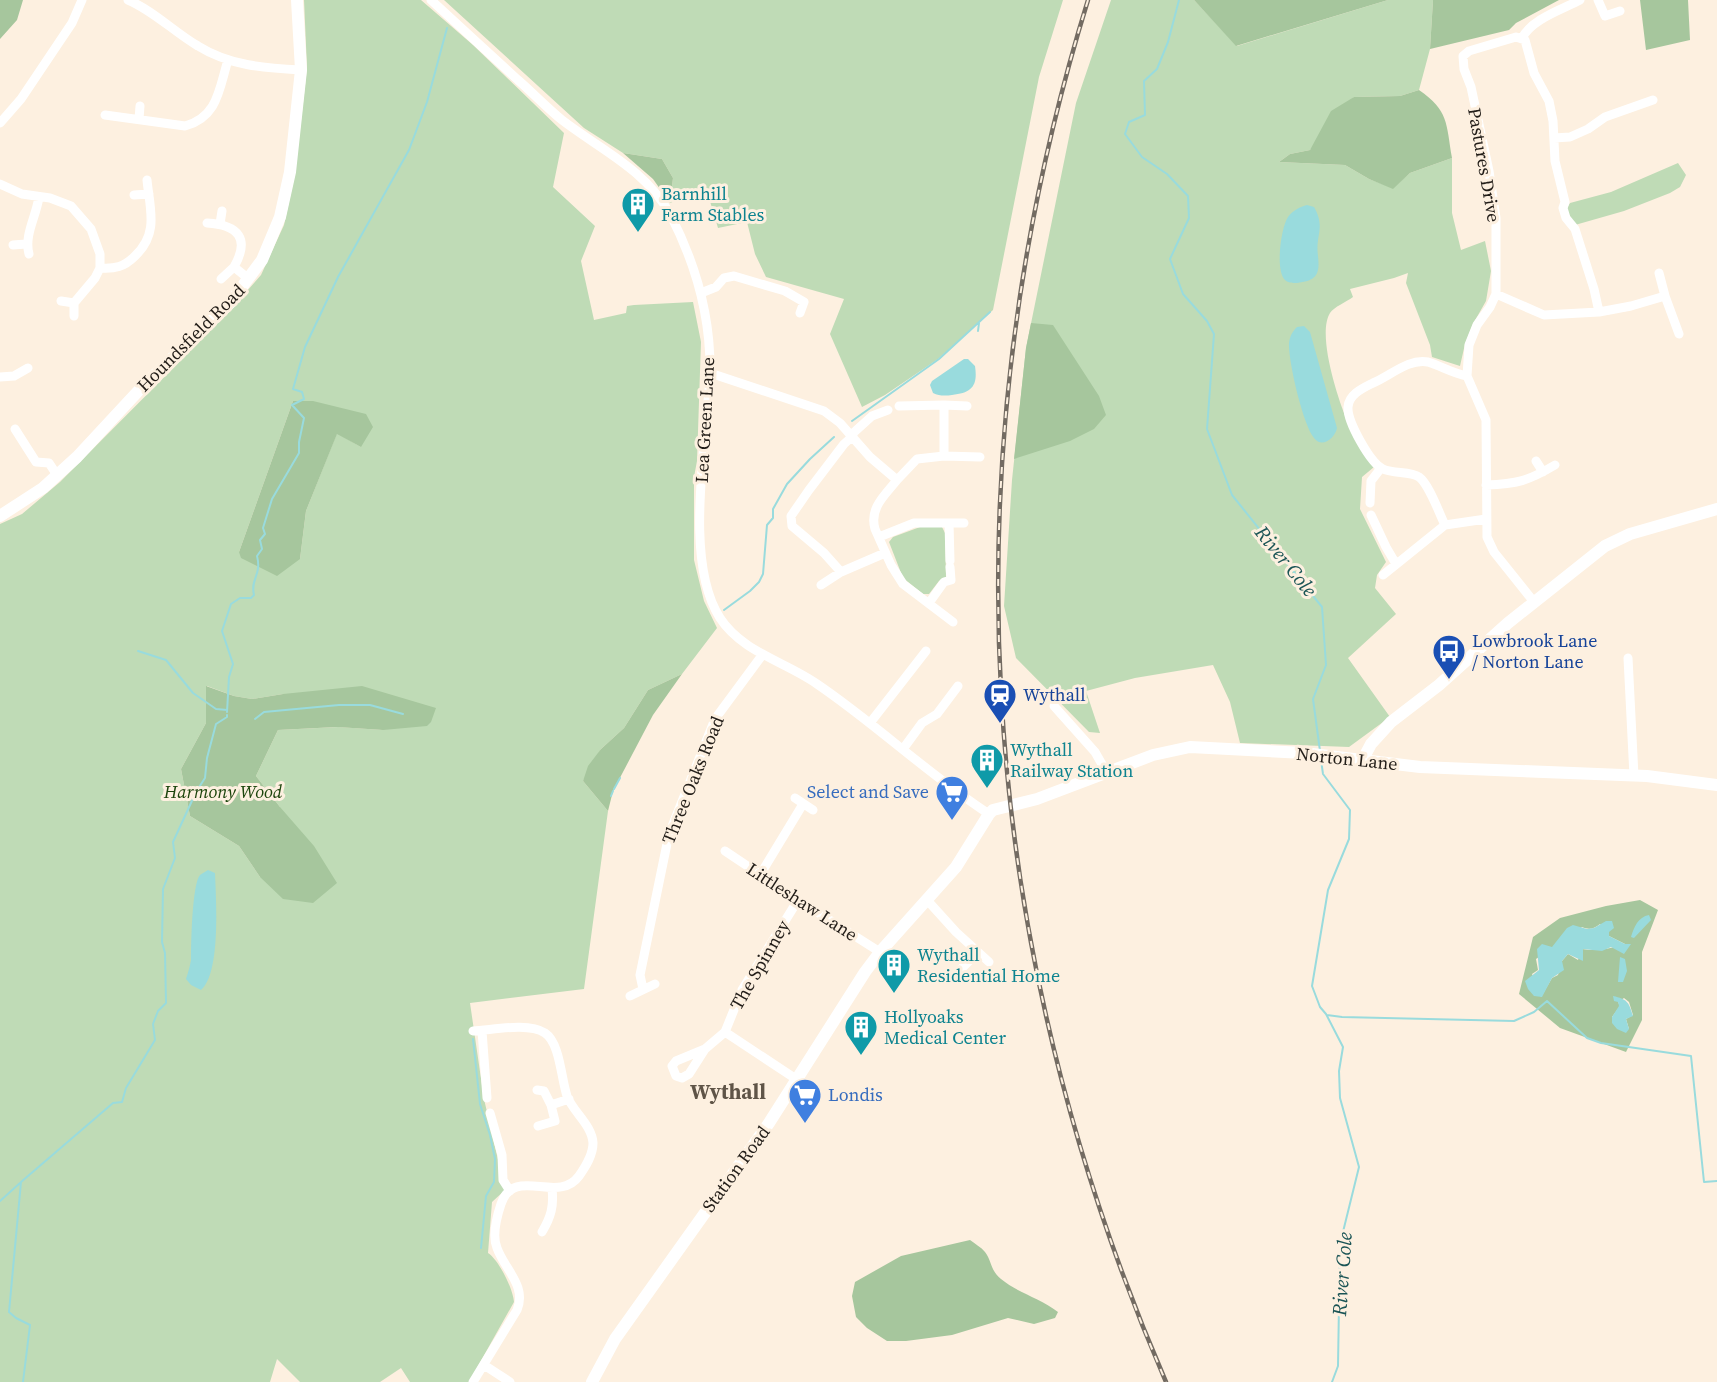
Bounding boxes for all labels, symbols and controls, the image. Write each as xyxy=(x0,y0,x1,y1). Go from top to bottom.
street label: Pastures Drive xyxy=(1462,106,1507,224)
place label: Barnhill Farm Stables xyxy=(661,181,765,227)
building icon: Barnhill Farm Stables xyxy=(620,186,656,233)
street label: Houndsfield Road xyxy=(131,278,250,397)
street label: Lea Green Lane xyxy=(689,356,720,484)
water label: River Cole xyxy=(1248,519,1323,602)
place label: Lowbrook Lane / Norton Lane xyxy=(1472,628,1597,674)
bus stop icon: Lowbrook Lane / Norton Lane xyxy=(1431,633,1467,680)
station icon: Wythall xyxy=(982,677,1018,724)
place label: Wythall xyxy=(1023,682,1086,707)
street label: Three Oaks Road xyxy=(655,712,730,848)
place label: Wythall Railway Station xyxy=(1010,737,1133,783)
street label: Norton Lane xyxy=(1295,741,1399,776)
building icon: Wythall Railway Station xyxy=(969,742,1005,789)
supermarket icon: Select and Save xyxy=(934,774,970,821)
park label: Harmony Wood xyxy=(163,779,283,804)
place label: Select and Save xyxy=(807,779,929,804)
street label: Littleshaw Lane xyxy=(742,856,863,947)
street label: The Spinney xyxy=(724,915,796,1014)
place label: Wythall Residential Home xyxy=(917,942,1060,988)
building icon: Wythall Residential Home xyxy=(876,947,912,994)
place label: Hollyoaks Medical Center xyxy=(884,1004,1007,1050)
building icon: Hollyoaks Medical Center xyxy=(843,1009,879,1056)
district label: Wythall xyxy=(690,1077,766,1106)
supermarket icon: Londis xyxy=(787,1077,823,1124)
place label: Londis xyxy=(828,1082,883,1107)
street label: Station Road xyxy=(696,1120,775,1217)
water label: River Cole xyxy=(1325,1231,1359,1318)

